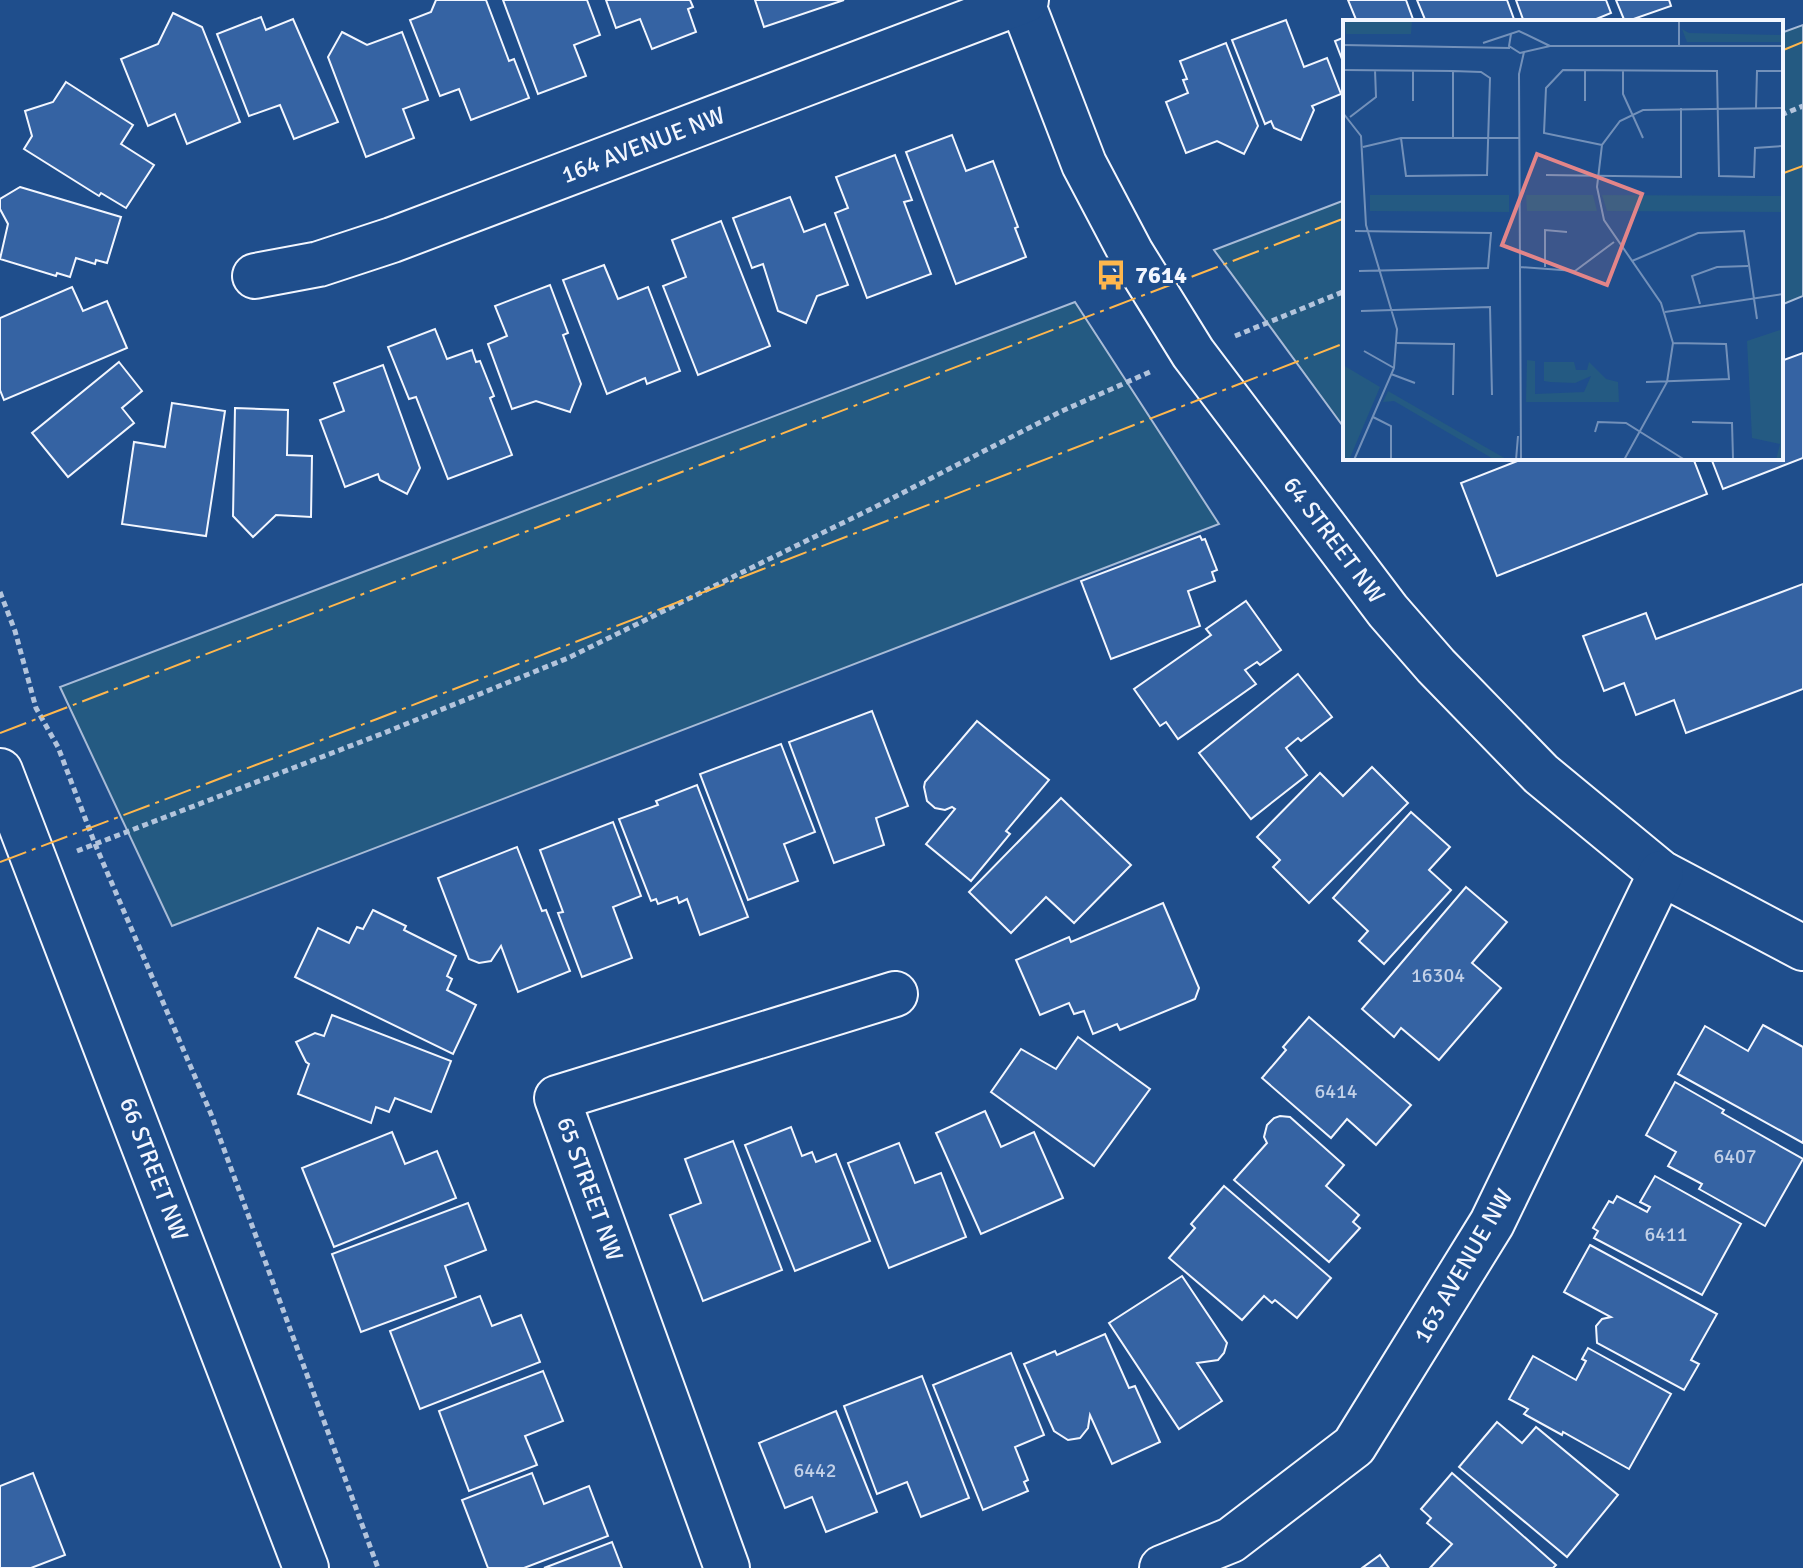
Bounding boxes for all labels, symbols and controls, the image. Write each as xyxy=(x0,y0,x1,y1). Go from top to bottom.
inset map xyxy=(1343,20,1783,460)
street label: 164 AVENUE NW xyxy=(557,100,729,190)
bus stop icon: 7614 xyxy=(1094,258,1128,292)
place label: 7614 xyxy=(1135,260,1187,290)
street label: 64 STREET NW xyxy=(1277,471,1391,609)
house number: 16304 xyxy=(1411,963,1465,988)
house number: 6414 xyxy=(1314,1079,1358,1104)
street label: 66 STREET NW xyxy=(113,1093,195,1245)
street label: 65 STREET NW xyxy=(550,1113,630,1265)
house number: 6407 xyxy=(1713,1144,1757,1169)
street label: 163 AVENUE NW xyxy=(1407,1184,1519,1348)
house number: 6411 xyxy=(1644,1222,1688,1247)
house number: 6442 xyxy=(793,1458,837,1483)

